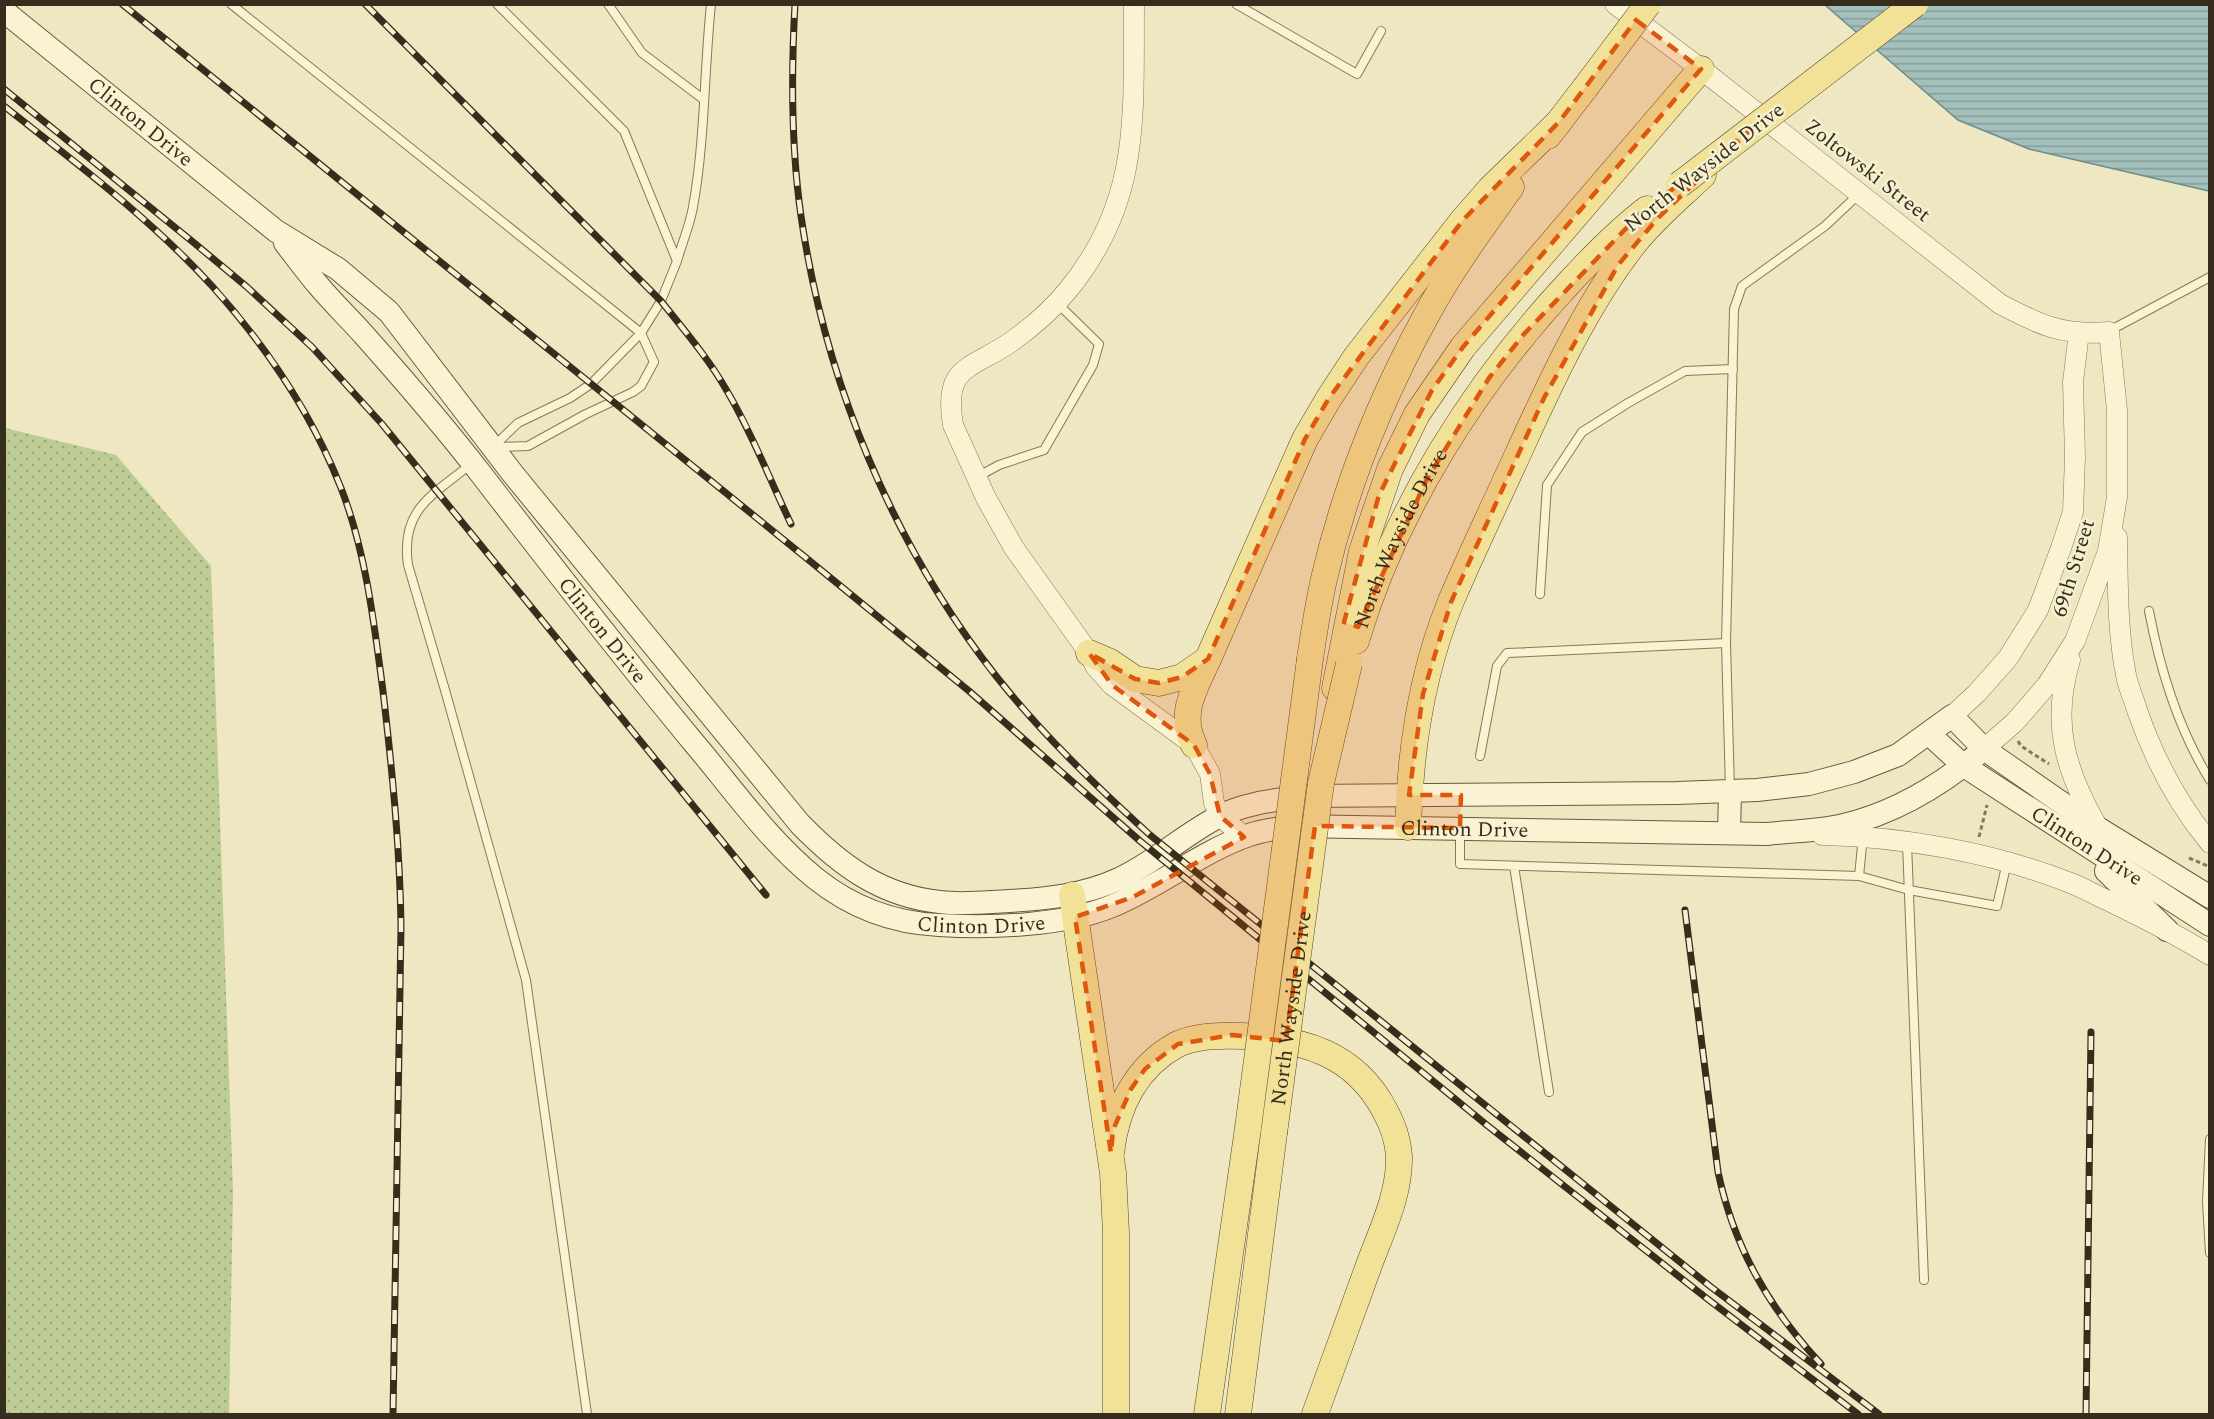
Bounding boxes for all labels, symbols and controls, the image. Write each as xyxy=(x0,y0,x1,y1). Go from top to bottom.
street label: Clinton Drive xyxy=(80,70,200,175)
street label: North Wayside Drive xyxy=(1618,95,1792,241)
street label: Zoltowski Street xyxy=(1797,111,1937,230)
street label: North Wayside Drive xyxy=(1346,442,1457,633)
street label: 69th Street xyxy=(2044,515,2104,621)
street label: Clinton Drive xyxy=(550,571,654,691)
street label: Clinton Drive xyxy=(2024,798,2149,895)
street label: Clinton Drive xyxy=(1400,813,1529,847)
street label: Clinton Drive xyxy=(916,907,1047,943)
street label: North Wayside Drive xyxy=(1263,909,1321,1108)

